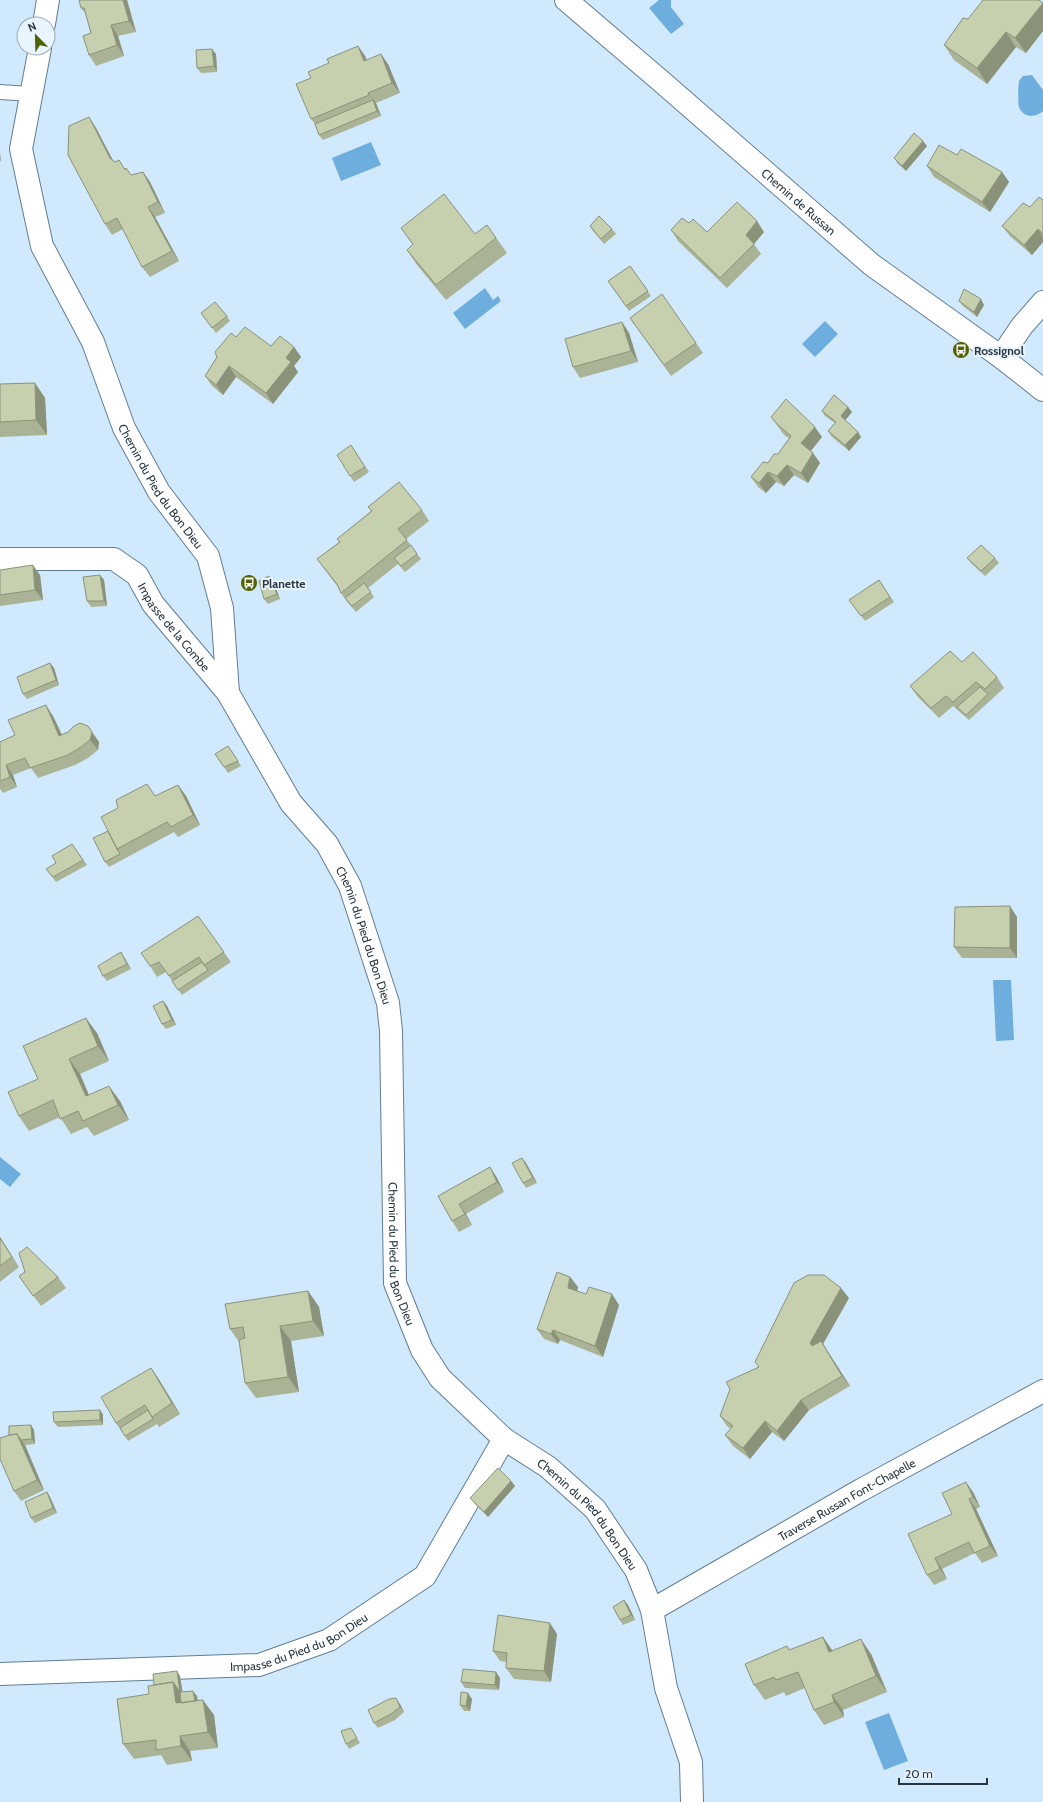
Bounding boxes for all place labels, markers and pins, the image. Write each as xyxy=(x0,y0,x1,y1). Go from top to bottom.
bus stop icon: Rossignol xyxy=(951,340,971,360)
place label: Rossignol xyxy=(974,343,1024,358)
bus stop icon: Planette xyxy=(239,573,259,593)
place label: Planette xyxy=(262,576,305,591)

